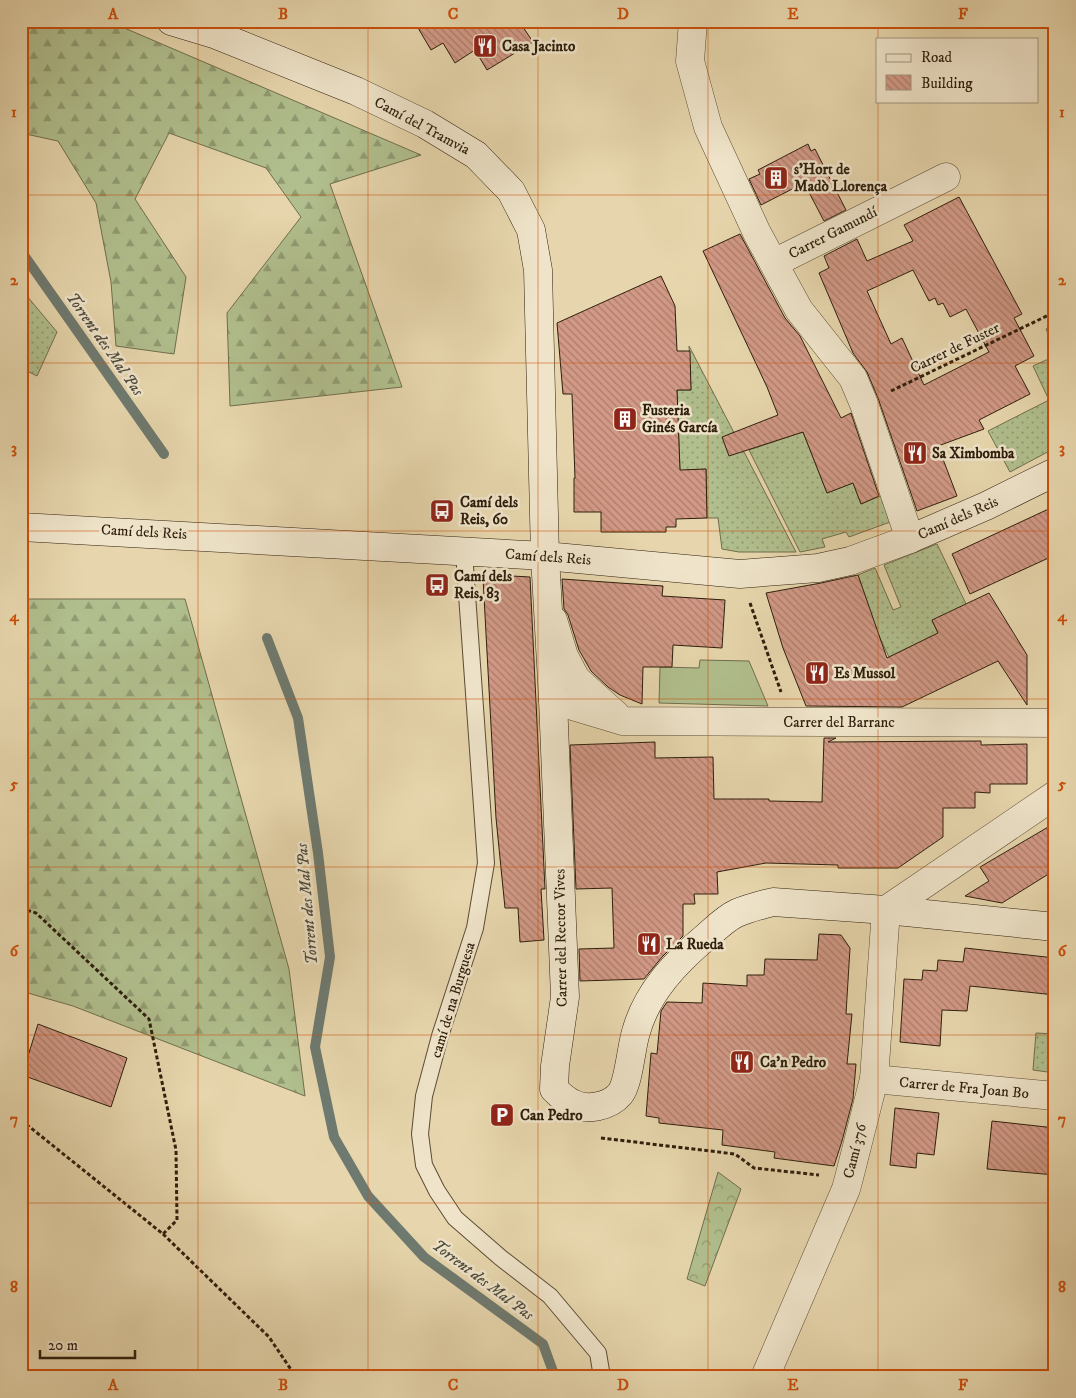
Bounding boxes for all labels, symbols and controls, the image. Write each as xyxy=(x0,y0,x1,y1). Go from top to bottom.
text: A xyxy=(107,4,119,24)
text: B xyxy=(278,4,288,24)
text: C xyxy=(448,4,458,24)
text: D xyxy=(617,4,629,24)
text: E xyxy=(787,4,799,24)
text: F xyxy=(958,4,968,24)
restaurant icon: Casa Jacinto xyxy=(472,33,498,59)
place label: Casa Jacinto xyxy=(502,37,576,56)
legend xyxy=(876,38,1038,102)
text: Road xyxy=(921,48,953,67)
text: Building xyxy=(921,74,973,93)
street label: Camí del Tramvia xyxy=(371,93,474,160)
text: 1 xyxy=(11,102,17,122)
text: 1 xyxy=(1059,102,1065,122)
place label: s'Hort de Madò Llorença xyxy=(794,160,888,196)
building icon: s'Hort de Madò Llorença xyxy=(763,165,789,191)
street label: Carrer Gamundí xyxy=(785,202,882,263)
text: 2 xyxy=(10,270,19,290)
text: 2 xyxy=(1058,270,1067,290)
water label: Torrent des Mal Pas xyxy=(62,288,149,401)
street label: Carrer de Fuster xyxy=(907,318,1003,378)
place label: Fusteria Ginés García xyxy=(642,401,718,437)
building icon: Fusteria Ginés García xyxy=(612,406,638,432)
text: 3 xyxy=(11,438,17,458)
text: 3 xyxy=(1059,438,1065,458)
restaurant icon: Sa Ximbomba xyxy=(902,440,928,466)
place label: Sa Ximbomba xyxy=(932,444,1015,463)
street label: Camí dels Reis xyxy=(915,492,1001,544)
place label: Camí dels Reis, 60 xyxy=(460,493,518,529)
bus stop icon: Camí dels Reis, 60 xyxy=(429,498,455,524)
street label: Camí dels Reis xyxy=(100,520,188,544)
street label: Camí dels Reis xyxy=(504,545,592,569)
place label: Camí dels Reis, 83 xyxy=(454,567,512,603)
bus stop icon: Camí dels Reis, 83 xyxy=(424,572,450,598)
text: 4 xyxy=(8,606,19,626)
text: 4 xyxy=(1056,606,1067,626)
restaurant icon: Es Mussol xyxy=(804,660,830,686)
place label: Es Mussol xyxy=(834,664,896,683)
street label: Carrer del Barranc xyxy=(783,713,895,732)
text: 5 xyxy=(9,774,18,794)
text: 5 xyxy=(1057,774,1066,794)
water label: Torrent des Mal Pas xyxy=(292,841,322,966)
street label: Carrer del Rector Vives xyxy=(550,869,572,1007)
restaurant icon: La Rueda xyxy=(636,931,662,957)
place label: La Rueda xyxy=(666,935,724,954)
street label: camí de na Burguesa xyxy=(426,939,480,1060)
text: 6 xyxy=(10,941,20,961)
text: 6 xyxy=(1058,941,1068,961)
restaurant icon: Ca'n Pedro xyxy=(729,1049,755,1075)
place label: Ca'n Pedro xyxy=(760,1053,827,1072)
street label: Carrer de Fra Joan Bo xyxy=(898,1073,1030,1103)
parking icon: Can Pedro xyxy=(489,1102,515,1128)
place label: Can Pedro xyxy=(520,1106,583,1125)
text: 7 xyxy=(10,1109,18,1129)
text: 7 xyxy=(1058,1109,1066,1129)
street label: Camí 376 xyxy=(839,1120,871,1180)
water label: Torrent des Mal Pas xyxy=(428,1235,539,1325)
text: 8 xyxy=(10,1277,18,1297)
text: 8 xyxy=(1058,1277,1066,1297)
scale bar xyxy=(40,1328,135,1360)
text: 20 m xyxy=(48,1336,78,1355)
text: A xyxy=(107,1375,119,1395)
text: B xyxy=(278,1375,288,1395)
text: C xyxy=(448,1375,458,1395)
text: D xyxy=(617,1375,629,1395)
text: E xyxy=(787,1375,799,1395)
text: F xyxy=(958,1375,968,1395)

